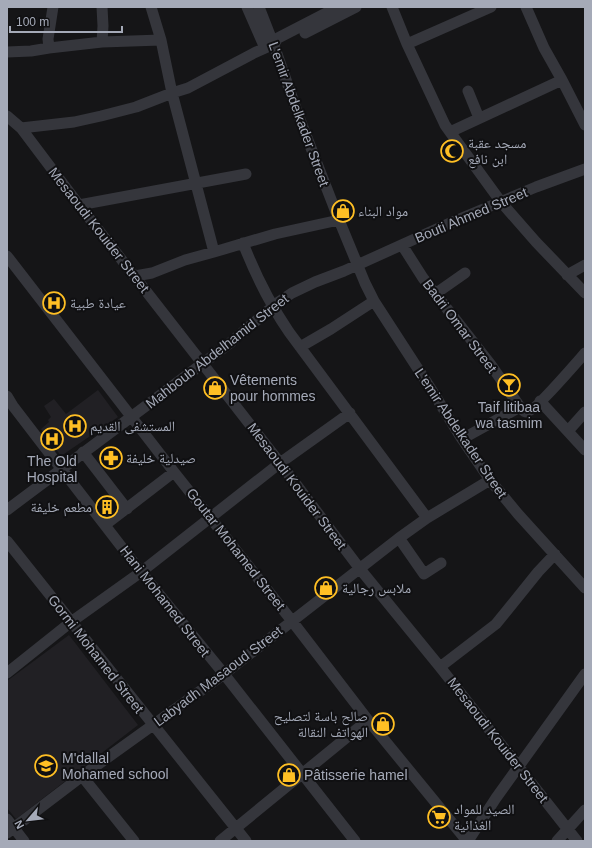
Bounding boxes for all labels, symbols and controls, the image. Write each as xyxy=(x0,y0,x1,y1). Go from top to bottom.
scale bar xyxy=(10,8,122,34)
text: 100 m xyxy=(16,15,49,29)
street label: L'emir Abdelkader Street xyxy=(265,39,333,189)
place label: مسجد عقبة ابن نافع xyxy=(468,135,526,169)
mosque icon: مسجد عقبة ابن نافع xyxy=(439,138,465,164)
street label: Mesaoudi Kouider Street xyxy=(45,164,153,296)
street label: Bouti Ahmed Street xyxy=(412,184,530,246)
shop icon: مواد البناء xyxy=(330,198,356,224)
place label: مواد البناء xyxy=(358,203,408,220)
street label: Badri Omar Street xyxy=(420,276,500,376)
hospital icon: عيادة طبية xyxy=(41,290,67,316)
street label: Mahboub Abdelhamid Street xyxy=(142,290,292,412)
place label: عيادة طبية xyxy=(70,295,126,311)
street label: L'emir Abdelkader Street xyxy=(412,365,510,501)
place label: Vêtements pour hommes xyxy=(230,372,316,404)
bar icon: Taif litibaa wa tasmim xyxy=(496,372,522,398)
shop icon: Vêtements pour hommes xyxy=(202,375,228,401)
place label: Taif litibaa wa tasmim xyxy=(475,399,542,431)
hospital icon: المستشفى القديم xyxy=(62,413,88,439)
place label: المستشفى القديم xyxy=(90,418,175,436)
street label: Mesaoudi Kouider Street xyxy=(244,420,350,552)
hospital icon: The Old Hospital xyxy=(39,426,65,452)
pharmacy icon: صيدلية خليفة xyxy=(98,445,124,471)
place label: صيدلية خليفة xyxy=(126,450,196,466)
place label: The Old Hospital xyxy=(27,453,77,485)
street label: Goutar Mohamed Street xyxy=(183,485,289,613)
building icon: مطعم خليفة xyxy=(94,494,120,520)
place label: مطعم خليفة xyxy=(31,499,92,517)
street label: Hani Mohamed Street xyxy=(117,542,213,660)
shop icon: ملابس رجالية xyxy=(313,575,339,601)
place label: ملابس رجالية xyxy=(342,580,411,597)
street label: Gormi Mohamed Street xyxy=(45,592,147,716)
street label: Labyadh Masaoud Street xyxy=(151,622,285,729)
street label: Mesaoudi Kouider Street xyxy=(444,674,552,806)
place label: صالح باسة لتصليح الهواتف النقالة xyxy=(274,708,368,741)
shop icon: صالح باسة لتصليح الهواتف النقالة xyxy=(370,711,396,737)
place label: M'dallal Mohamed school xyxy=(62,750,169,782)
school or university icon: M'dallal Mohamed school xyxy=(33,753,59,779)
shop icon: Pâtisserie hamel xyxy=(276,762,302,788)
place label: Pâtisserie hamel xyxy=(304,767,408,783)
north arrow xyxy=(8,800,48,840)
place label: الصيد للمواد الغذائية xyxy=(454,801,515,833)
supermarket icon: الصيد للمواد الغذائية xyxy=(426,804,452,830)
text: N xyxy=(12,818,26,831)

